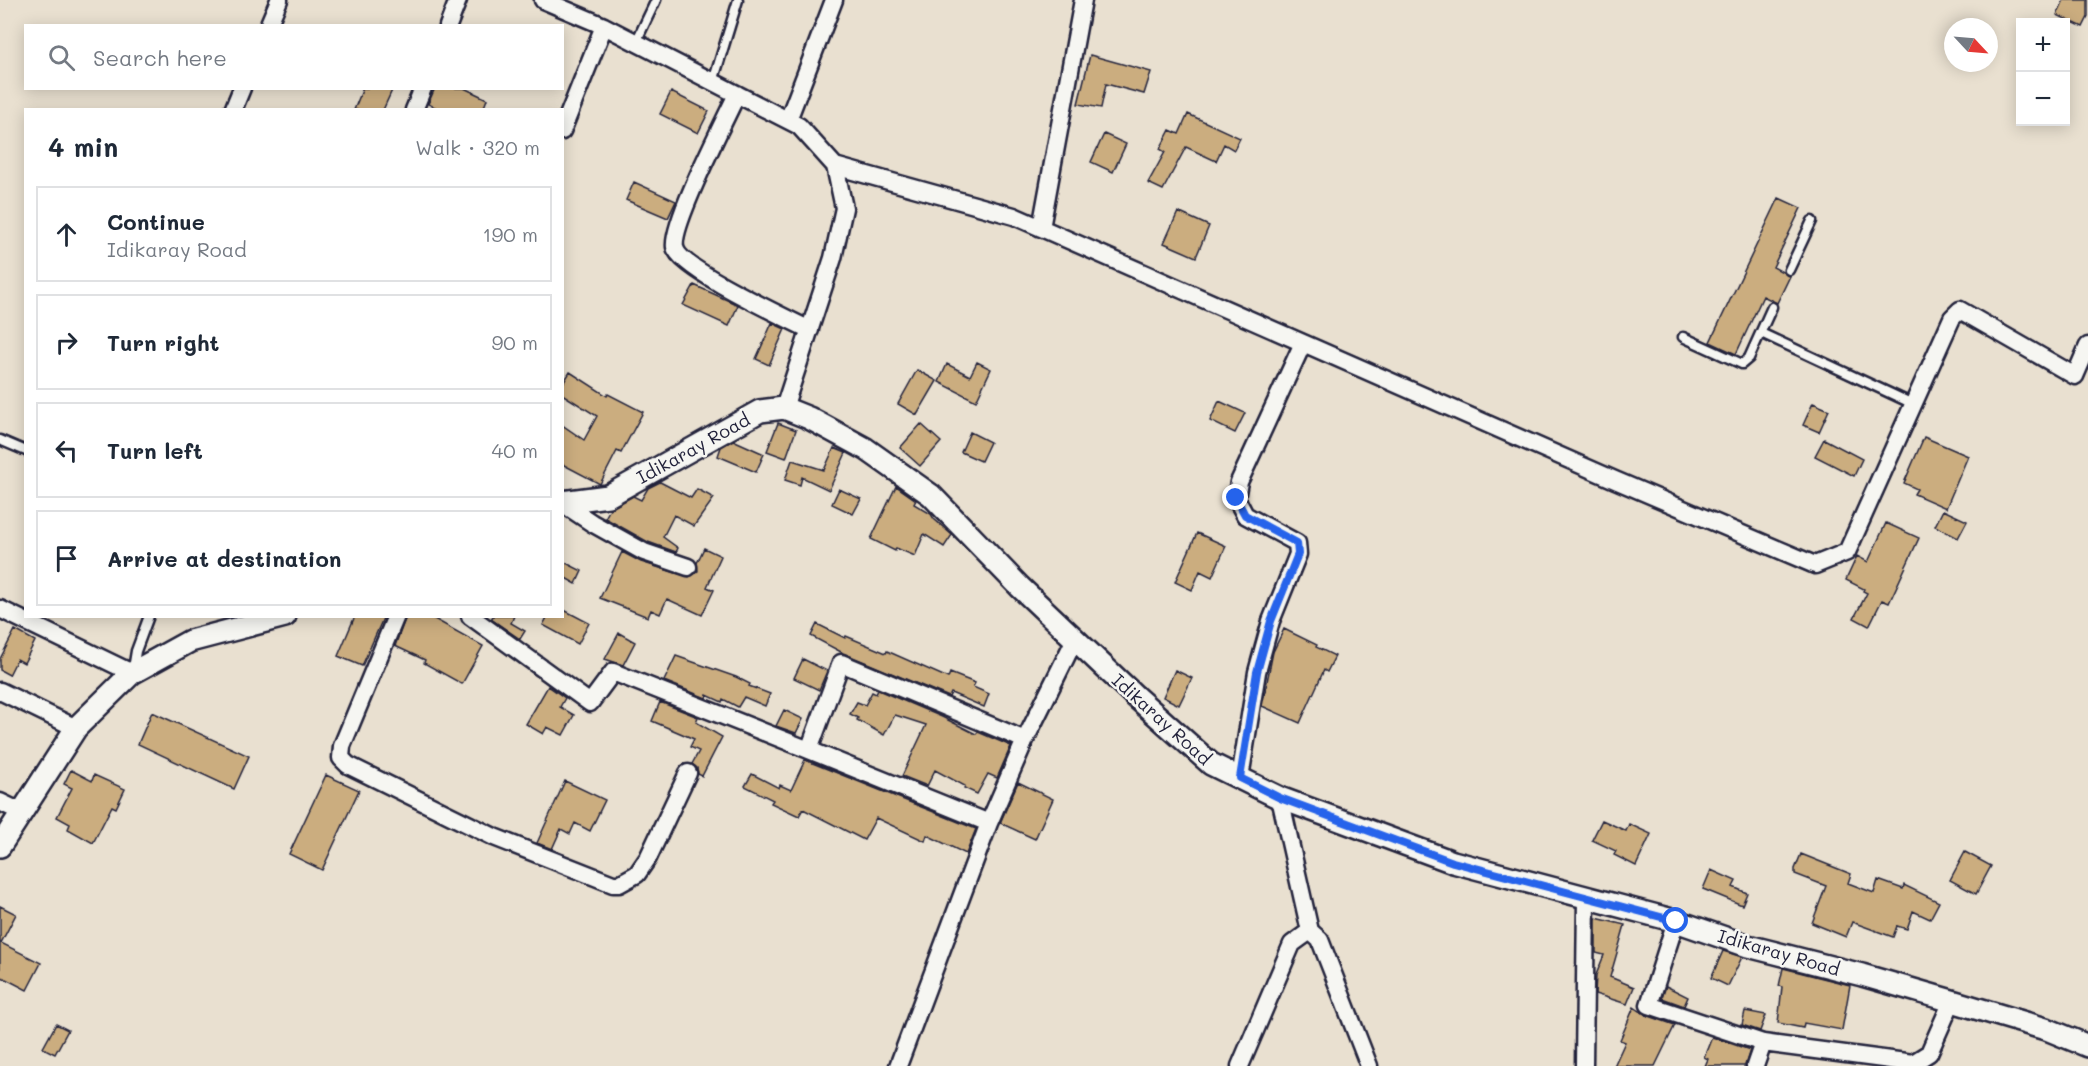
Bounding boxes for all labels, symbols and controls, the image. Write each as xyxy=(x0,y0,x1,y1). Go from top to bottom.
north arrow xyxy=(1944,18,1998,72)
map controls xyxy=(2016,18,2070,126)
button: + xyxy=(2016,18,2070,72)
search box xyxy=(24,24,564,90)
icon: search xyxy=(45,41,78,74)
text: Search here xyxy=(93,43,227,72)
button: − xyxy=(2016,72,2070,126)
text: 4 min xyxy=(48,130,118,164)
text: Walk · 320 m xyxy=(415,134,540,160)
text: Continue xyxy=(107,207,205,236)
icon: ahead xyxy=(50,218,83,251)
text: 190 m xyxy=(483,221,538,247)
text: Idikaray Road xyxy=(107,236,247,262)
icon: right xyxy=(50,326,83,359)
text: Turn right xyxy=(107,328,219,357)
text: 90 m xyxy=(492,329,538,355)
street label: Idikaray Road xyxy=(632,407,754,489)
icon: left xyxy=(50,434,83,467)
text: Turn left xyxy=(107,436,203,465)
text: 40 m xyxy=(492,437,538,463)
route end xyxy=(1222,484,1248,510)
icon: arrive xyxy=(50,542,83,575)
text: Arrive at destination xyxy=(107,544,342,573)
street label: Idikaray Road xyxy=(1107,668,1217,770)
route start xyxy=(1662,907,1688,933)
street label: Idikaray Road xyxy=(1715,923,1843,981)

